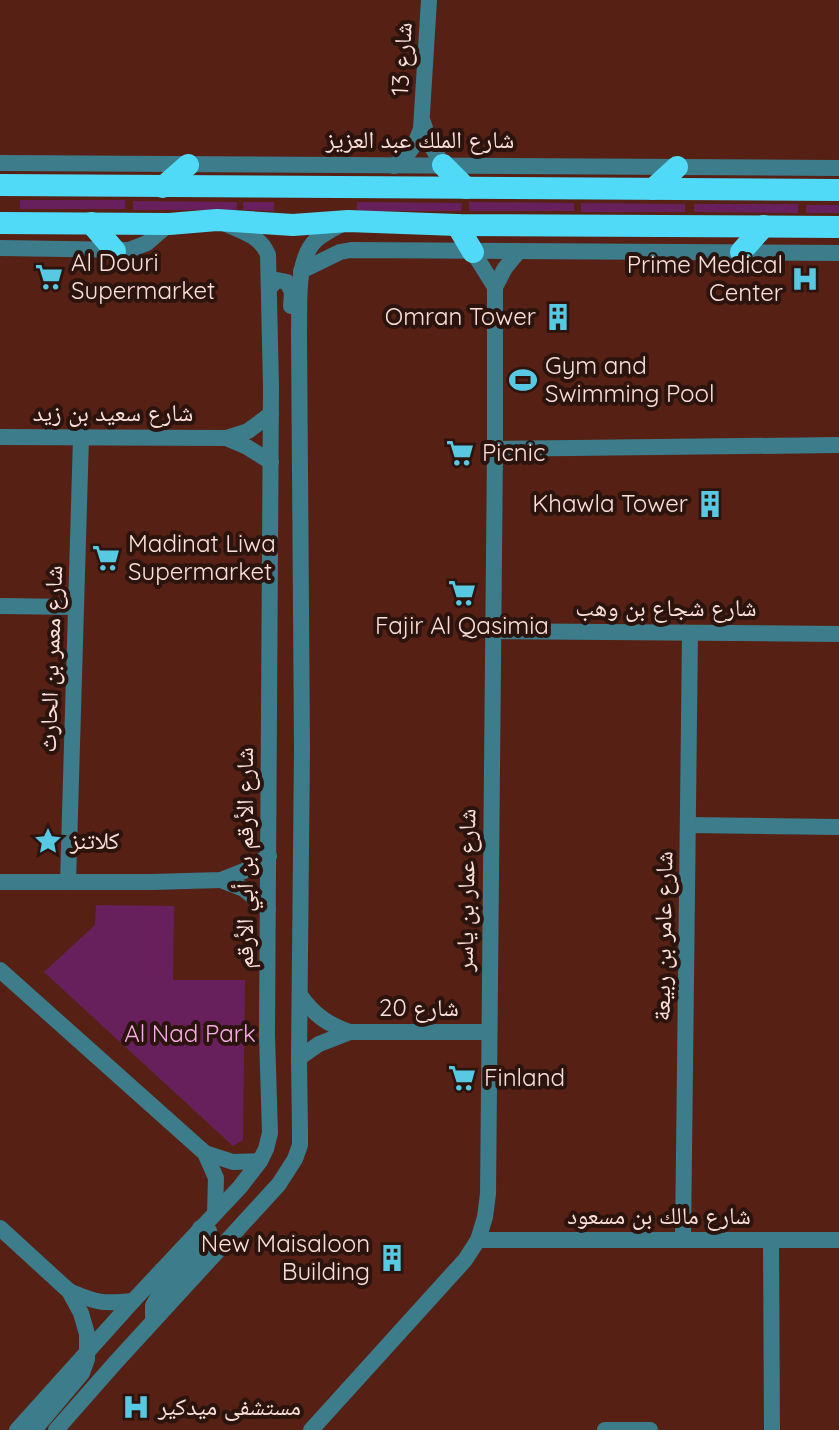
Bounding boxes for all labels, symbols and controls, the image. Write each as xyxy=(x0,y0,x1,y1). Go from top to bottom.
street label: شارع 13 xyxy=(384,21,419,97)
street label: شارع الملك عبد العزيز xyxy=(325,124,514,155)
place label: Al Douri Supermarket xyxy=(71,247,215,305)
place label: Prime Medical Center xyxy=(627,249,783,307)
supermarket icon: Al Douri Supermarket xyxy=(34,262,64,292)
hospital icon: Prime Medical Center xyxy=(790,264,820,294)
place label: Omran Tower xyxy=(385,301,536,331)
building icon: Omran Tower xyxy=(543,302,573,332)
place label: Gym and Swimming Pool xyxy=(545,350,715,408)
sports icon: Gym and Swimming Pool xyxy=(508,365,538,395)
street label: شارع سعيد بن زيد xyxy=(33,397,193,428)
place label: Picnic xyxy=(482,437,545,467)
supermarket icon: Picnic xyxy=(445,438,475,468)
place label: Khawla Tower xyxy=(532,488,688,518)
building icon: Khawla Tower xyxy=(695,489,725,519)
place label: Madinat Liwa Supermarket xyxy=(128,528,276,586)
supermarket icon: Madinat Liwa Supermarket xyxy=(91,543,121,573)
street label: شارع معمر بن الحارث xyxy=(32,565,69,753)
supermarket icon: Fajir Al Qasimia xyxy=(447,578,477,608)
street label: شارع شجاع بن وهب xyxy=(575,592,757,623)
place label: Fajir Al Qasimia xyxy=(375,610,549,640)
street label: شارع الأرقم بن أبي الأرقم xyxy=(229,747,264,969)
street label: شارع عمار بن ياسر xyxy=(449,808,482,973)
place label: كلاتنز xyxy=(69,825,120,855)
place icon: كلاتنز xyxy=(33,826,63,856)
street label: شارع عامر بن ربيعة xyxy=(646,851,679,1021)
street label: شارع 20 xyxy=(379,992,459,1023)
park label: Al Nad Park xyxy=(124,1018,256,1048)
place label: Finland xyxy=(484,1062,565,1092)
supermarket icon: Finland xyxy=(447,1063,477,1093)
street label: شارع مالك بن مسعود xyxy=(567,1200,751,1231)
place label: New Maisaloon Building xyxy=(201,1228,370,1286)
building icon: New Maisaloon Building xyxy=(377,1243,407,1273)
place label: مستشفى ميدكير xyxy=(157,1391,301,1421)
hospital icon: مستشفى ميدكير xyxy=(121,1392,151,1422)

